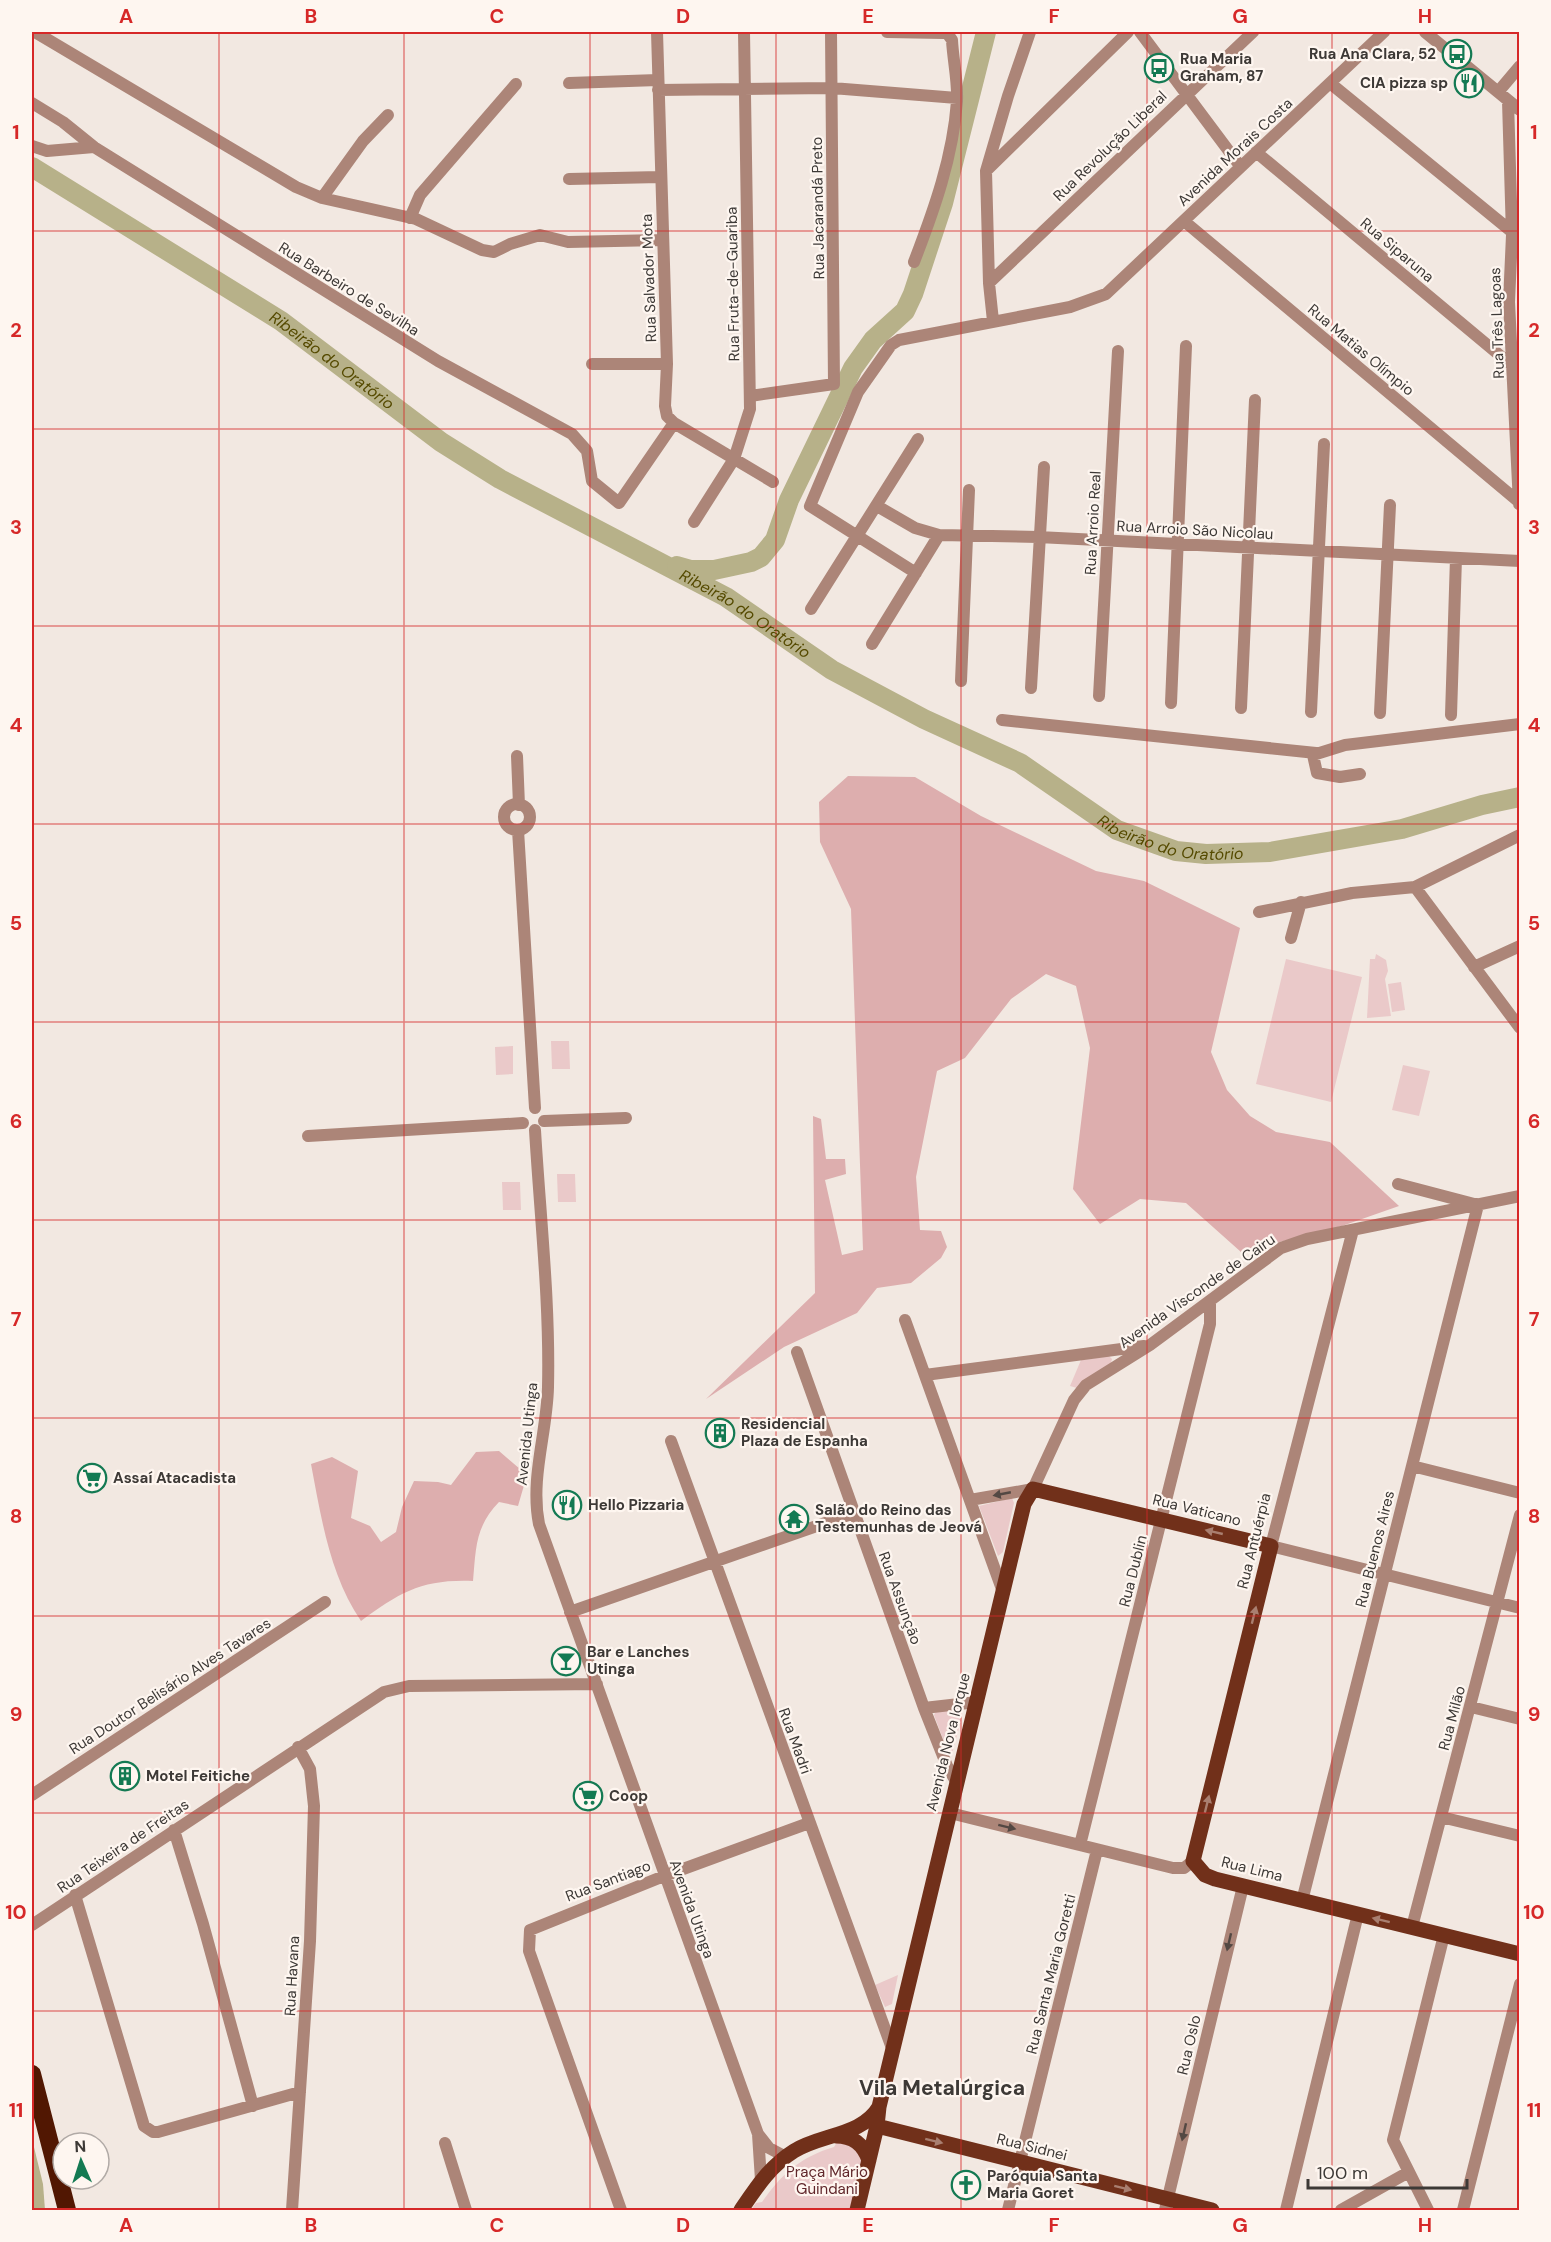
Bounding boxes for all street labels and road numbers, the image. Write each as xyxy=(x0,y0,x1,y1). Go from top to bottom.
street label: Rua Revolução Liberal xyxy=(1049,86,1171,206)
street label: Avenida Morais Costa xyxy=(1173,93,1297,211)
street label: Rua Jacarandá Preto xyxy=(807,136,829,280)
street label: Rua Fruta-de-Guariba xyxy=(722,206,744,362)
street label: Rua Salvador Mota xyxy=(637,213,661,343)
street label: Rua Siparuna xyxy=(1356,213,1438,287)
street label: Rua Barbeiro de Sevilha xyxy=(275,237,423,341)
street label: Rua Três Lagoas xyxy=(1485,267,1509,379)
street label: Rua Matias Olímpio xyxy=(1304,300,1418,400)
street label: Rua Arroio Real xyxy=(1080,470,1106,576)
street label: Rua Arroio São Nicolau xyxy=(1116,516,1274,544)
street label: Avenida Visconde de Cairu xyxy=(1115,1229,1279,1353)
street label: Avenida Utinga xyxy=(512,1382,542,1486)
street label: Rua Buenos Aires xyxy=(1351,1488,1399,1610)
street label: Rua Vaticano xyxy=(1151,1489,1243,1531)
street label: Rua Antuérpia xyxy=(1232,1491,1276,1591)
street label: Rua Dublin xyxy=(1114,1533,1152,1609)
street label: Rua Assunção xyxy=(874,1549,926,1647)
street label: Rua Doutor Belisário Alves Tavares xyxy=(65,1613,275,1759)
street label: Avenida Nova Iorque xyxy=(921,1671,975,1813)
street label: Rua Milão xyxy=(1434,1683,1470,1753)
street label: Rua Madri xyxy=(774,1705,816,1777)
street label: Rua Teixeira de Freitas xyxy=(53,1794,193,1898)
street label: Rua Lima xyxy=(1219,1852,1285,1886)
street label: Rua Santiago xyxy=(563,1856,654,1906)
street label: Avenida Utinga xyxy=(665,1857,719,1961)
street label: Rua Santa Maria Goretti xyxy=(1021,1892,1081,2056)
street label: Rua Havana xyxy=(280,1935,304,2017)
street label: Rua Oslo xyxy=(1172,2013,1206,2077)
street label: Rua Sidnei xyxy=(995,2129,1069,2165)

